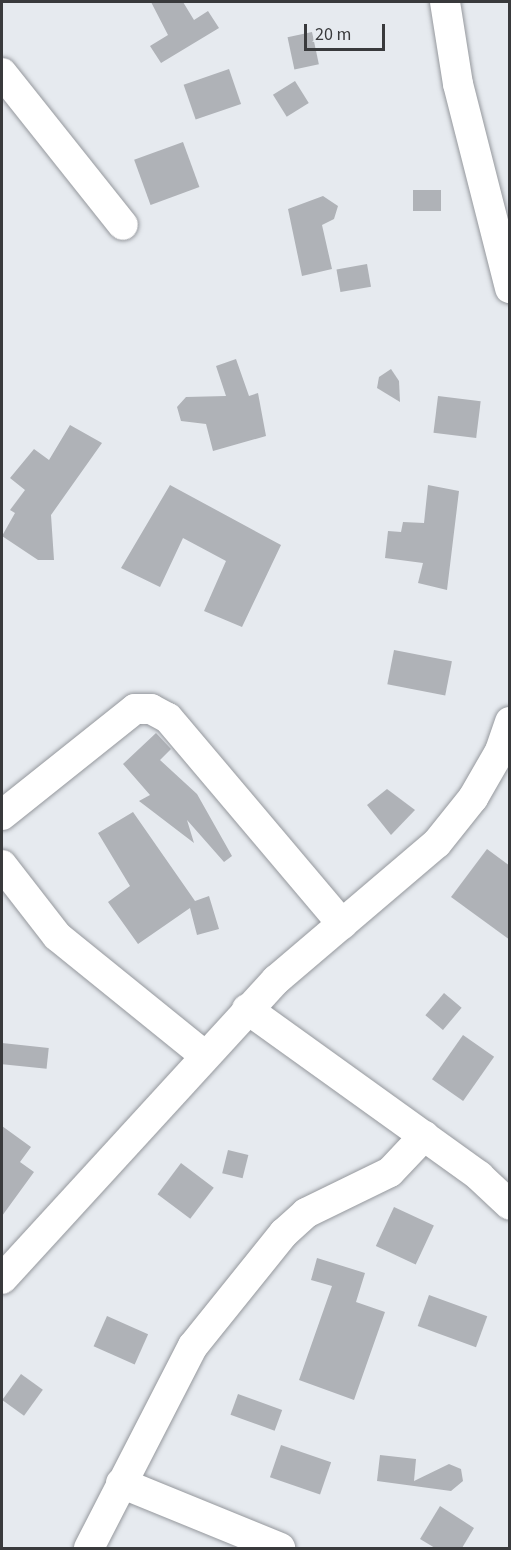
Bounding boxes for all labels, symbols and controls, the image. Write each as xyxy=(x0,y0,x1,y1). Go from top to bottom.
scale bar xyxy=(307,12,388,50)
text: 20 m xyxy=(315,22,351,47)

